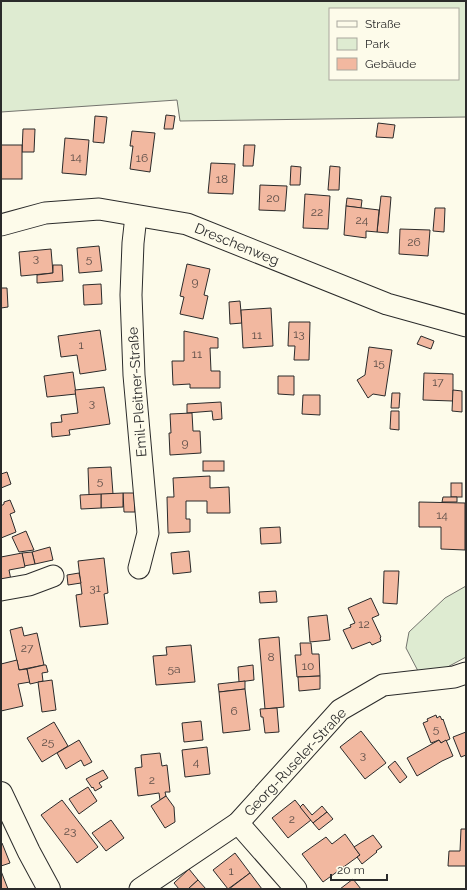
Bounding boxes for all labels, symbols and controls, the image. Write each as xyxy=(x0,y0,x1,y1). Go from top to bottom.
legend xyxy=(329,8,459,80)
text: Straße xyxy=(365,17,401,31)
text: Park xyxy=(365,37,390,51)
text: Gebäude xyxy=(365,57,416,71)
house number: 14 xyxy=(70,150,82,164)
house number: 16 xyxy=(136,151,148,165)
house number: 18 xyxy=(216,172,228,186)
house number: 20 xyxy=(266,191,280,205)
house number: 22 xyxy=(311,205,323,219)
house number: 24 xyxy=(356,213,369,227)
street label: Dreschenweg xyxy=(192,220,282,268)
house number: 26 xyxy=(407,235,421,249)
house number: 3 xyxy=(33,251,39,265)
house number: 5 xyxy=(86,252,93,266)
house number: 9 xyxy=(191,275,199,289)
street label: Emil-Pleitner-Straße xyxy=(124,326,150,458)
house number: 13 xyxy=(293,327,305,341)
house number: 11 xyxy=(252,328,262,342)
house number: 1 xyxy=(78,338,84,352)
house number: 11 xyxy=(192,347,202,361)
house number: 15 xyxy=(373,356,385,370)
house number: 17 xyxy=(432,375,444,389)
house number: 3 xyxy=(89,396,95,410)
house number: 9 xyxy=(181,436,189,450)
house number: 5 xyxy=(97,474,104,488)
house number: 14 xyxy=(436,508,448,522)
house number: 31 xyxy=(89,581,101,595)
house number: 12 xyxy=(358,617,370,631)
house number: 27 xyxy=(21,641,34,655)
house number: 8 xyxy=(267,650,275,664)
house number: 10 xyxy=(302,659,314,673)
house number: 5a xyxy=(167,662,181,676)
house number: 6 xyxy=(230,704,238,718)
street label: Georg-Ruseler-Straße xyxy=(241,705,349,819)
house number: 5 xyxy=(433,722,440,736)
house number: 25 xyxy=(42,735,55,749)
house number: 3 xyxy=(360,748,366,762)
house number: 4 xyxy=(193,755,200,769)
house number: 2 xyxy=(149,773,155,787)
house number: 2 xyxy=(289,812,295,826)
house number: 23 xyxy=(64,824,76,838)
scale bar xyxy=(331,856,387,882)
text: 20 m xyxy=(337,863,365,877)
house number: 1 xyxy=(228,864,234,878)

